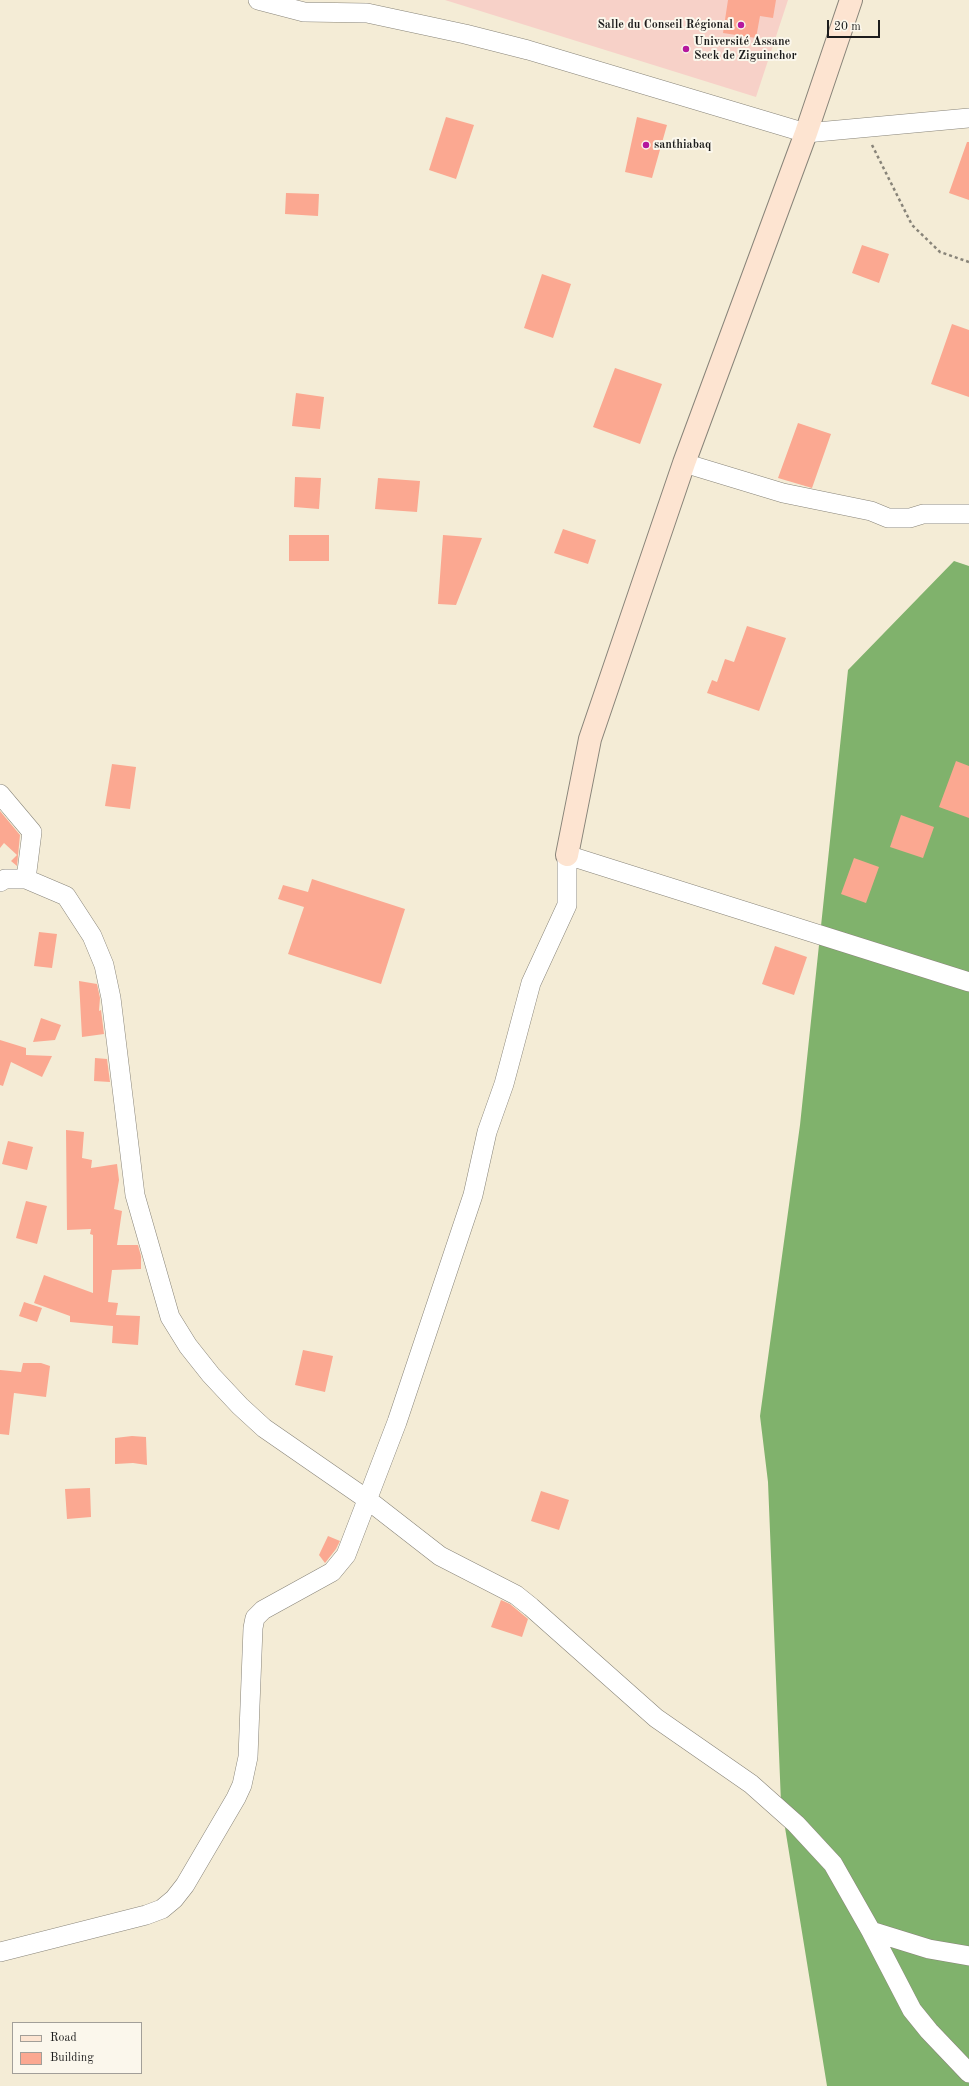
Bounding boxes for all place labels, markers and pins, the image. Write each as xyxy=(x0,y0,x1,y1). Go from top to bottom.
place label: Salle du Conseil Régional xyxy=(597,18,733,32)
marker: Salle du Conseil Régional xyxy=(736,20,746,30)
place label: Université Assane Seck de Ziguinchor xyxy=(694,35,797,63)
marker: Université Assane Seck de Ziguinchor xyxy=(681,44,691,54)
place label: santhiabaq xyxy=(654,138,711,152)
marker: santhiabaq xyxy=(641,140,651,150)

